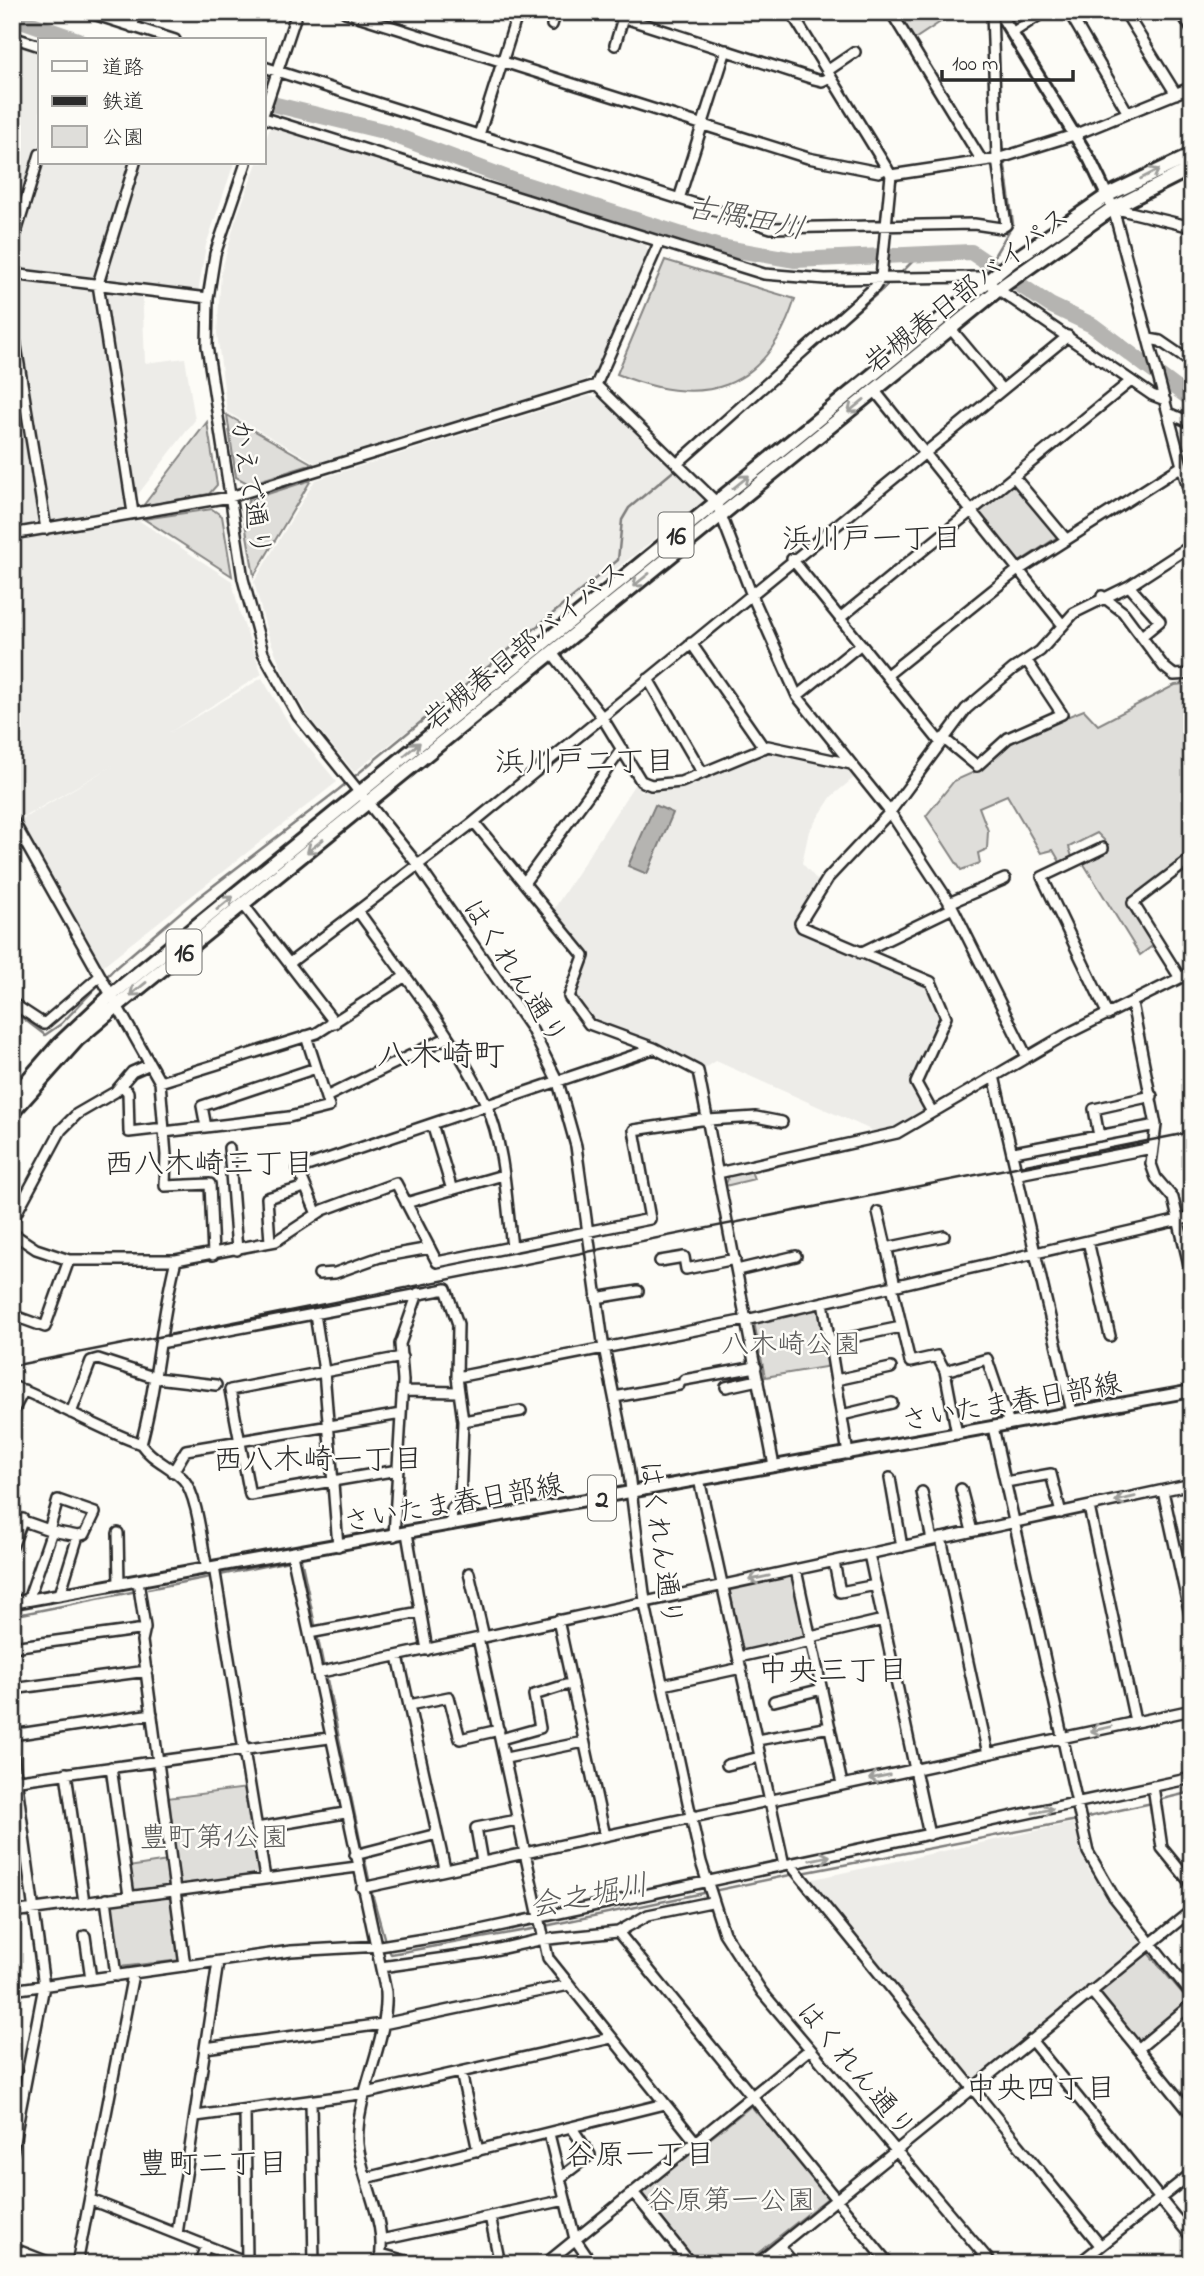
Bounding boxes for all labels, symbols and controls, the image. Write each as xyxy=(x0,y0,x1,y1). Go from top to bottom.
legend xyxy=(38,38,266,164)
scale bar xyxy=(942,38,1073,82)
text: 100 m xyxy=(952,50,998,80)
text: 道路 xyxy=(102,54,144,84)
text: 鉄道 xyxy=(102,88,144,118)
text: 公園 xyxy=(102,124,144,154)
one-way arrow xyxy=(1139,167,1159,181)
water label: 古隅田川 xyxy=(682,187,809,253)
street label: 岩槻春日部バイパス xyxy=(856,198,1080,385)
one-way arrow xyxy=(848,398,866,414)
street label: かえで通り xyxy=(218,417,280,560)
one-way arrow xyxy=(731,474,749,490)
road number: 16 xyxy=(658,512,694,558)
district label: 浜川戸一丁目 xyxy=(782,519,962,563)
street label: 岩槻春日部バイパス xyxy=(416,552,637,742)
one-way arrow xyxy=(633,572,651,587)
one-way arrow xyxy=(403,742,421,757)
district label: 浜川戸二丁目 xyxy=(495,742,675,786)
one-way arrow xyxy=(306,838,324,854)
street label: はくれん通り xyxy=(450,891,576,1055)
one-way arrow xyxy=(215,895,233,911)
road number: 16 xyxy=(166,930,202,974)
one-way arrow xyxy=(129,981,147,997)
district label: 八木崎町 xyxy=(377,1034,505,1081)
district label: 西八木崎三丁目 xyxy=(104,1144,314,1188)
park label: 八木崎公園 xyxy=(721,1326,861,1367)
street label: さいたま春日部線 xyxy=(898,1365,1125,1444)
district label: 西八木崎一丁目 xyxy=(213,1440,423,1484)
street label: はくれん通り xyxy=(627,1457,691,1630)
street label: さいたま春日部線 xyxy=(340,1466,567,1545)
road number: 2 xyxy=(588,1476,616,1520)
one-way arrow xyxy=(1114,1493,1137,1507)
one-way arrow xyxy=(748,1571,771,1585)
district label: 中央三丁目 xyxy=(758,1651,908,1695)
one-way arrow xyxy=(1090,1723,1113,1736)
one-way arrow xyxy=(868,1770,891,1784)
one-way arrow xyxy=(1031,1804,1054,1817)
park label: 豊町第1公園 xyxy=(140,1819,288,1860)
one-way arrow xyxy=(808,1851,831,1865)
water label: 会之堀川 xyxy=(526,1865,653,1931)
street label: はくれん通り xyxy=(785,1994,924,2149)
district label: 中央四丁目 xyxy=(966,2069,1116,2113)
district label: 谷原一丁目 xyxy=(565,2135,715,2179)
district label: 豊町二丁目 xyxy=(138,2144,288,2188)
park label: 谷原第一公園 xyxy=(647,2182,815,2223)

